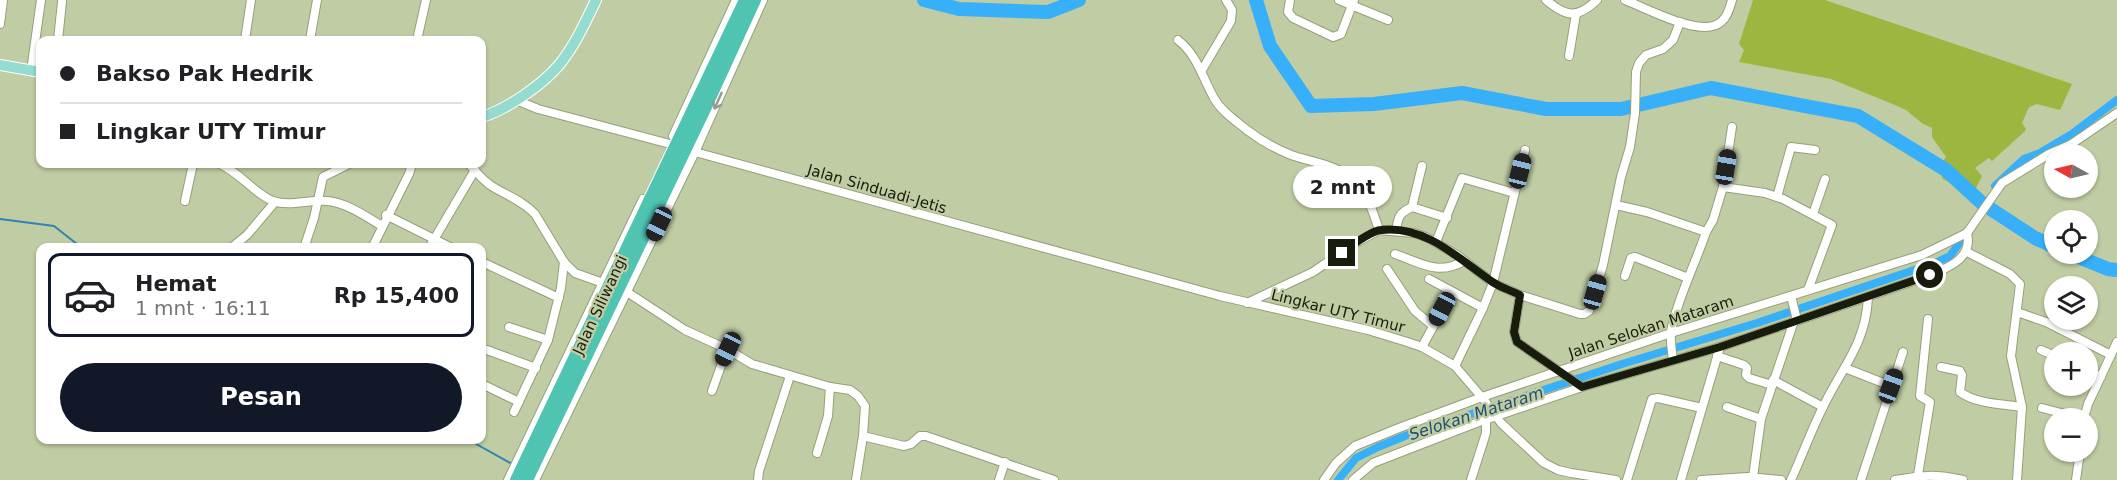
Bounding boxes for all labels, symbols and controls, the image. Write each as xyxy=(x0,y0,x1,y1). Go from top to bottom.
text: Bakso Pak Hedrik xyxy=(96,61,313,86)
one-way arrow xyxy=(712,91,724,109)
text: Lingkar UTY Timur xyxy=(96,119,325,144)
north arrow xyxy=(2044,144,2098,198)
map controls xyxy=(2044,144,2098,462)
car xyxy=(1714,148,1738,186)
car xyxy=(1507,151,1533,191)
street label: Jalan Sinduadi-Jetis xyxy=(804,160,949,218)
callout: 2 mnt xyxy=(1292,166,1392,208)
text: 2 mnt xyxy=(1310,175,1375,199)
car xyxy=(643,204,675,244)
button: locate xyxy=(2044,210,2098,264)
route end xyxy=(1328,239,1355,266)
street label: Jalan Siliwangi xyxy=(569,252,631,359)
route start xyxy=(1916,261,1943,288)
icon: car xyxy=(63,268,117,322)
text: Hemat xyxy=(135,271,217,296)
car xyxy=(1581,272,1609,312)
button: layers xyxy=(2044,276,2098,330)
text: Rp 15,400 xyxy=(334,283,459,308)
street label: Lingkar UTY Timur xyxy=(1269,286,1408,337)
car xyxy=(1426,289,1458,329)
street label: Jalan Selokan Mataram xyxy=(1565,292,1736,363)
text: 1 mnt · 16:11 xyxy=(135,296,271,320)
car xyxy=(712,329,744,369)
button: + xyxy=(2044,342,2098,396)
button: Pesan xyxy=(60,363,462,432)
car xyxy=(1876,366,1906,406)
water label: Selokan Mataram xyxy=(1407,383,1546,444)
button: − xyxy=(2044,408,2098,462)

